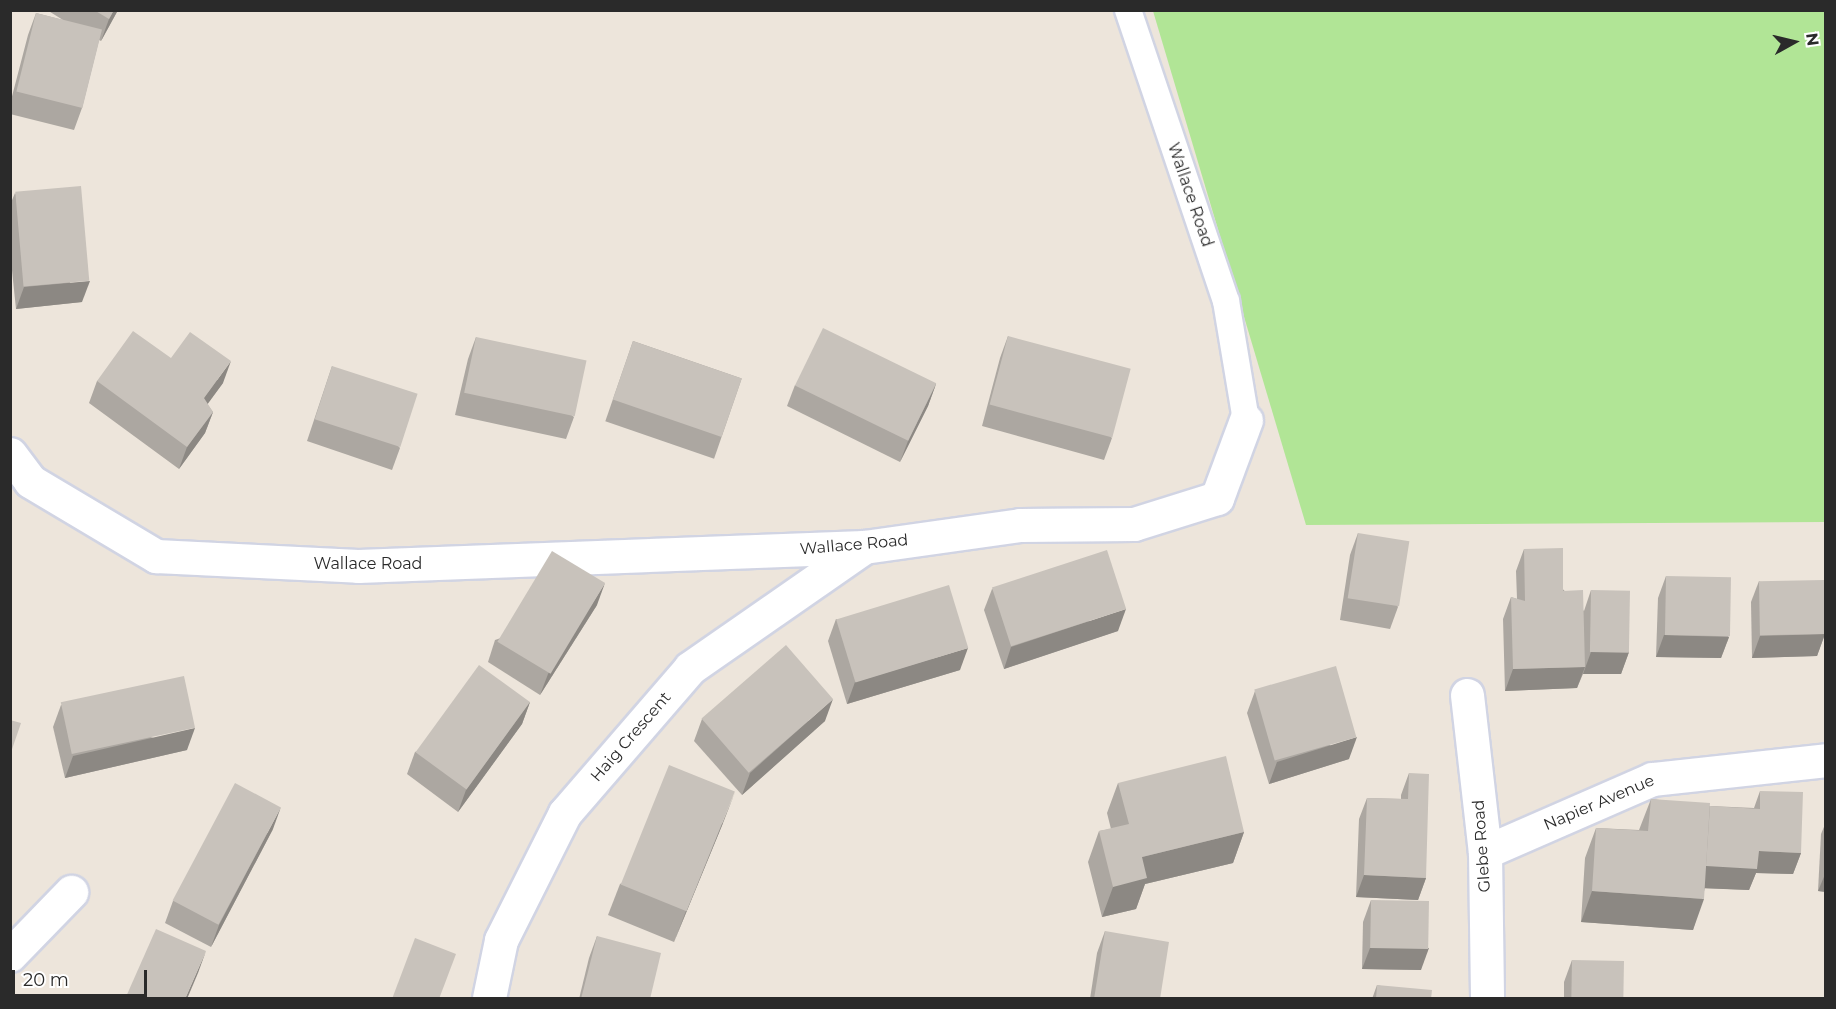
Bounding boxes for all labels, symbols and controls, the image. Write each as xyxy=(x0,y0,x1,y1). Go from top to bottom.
north arrow xyxy=(1764,12,1824,72)
text: N xyxy=(1802,32,1823,47)
street label: Wallace Road xyxy=(1163,140,1217,250)
street label: Wallace Road xyxy=(799,531,909,559)
street label: Wallace Road xyxy=(314,554,422,574)
street label: Haig Crescent xyxy=(587,688,675,786)
street label: Napier Avenue xyxy=(1541,771,1657,835)
street label: Glebe Road xyxy=(1469,799,1495,893)
scale bar xyxy=(15,958,150,996)
text: 20 m xyxy=(23,969,69,991)

